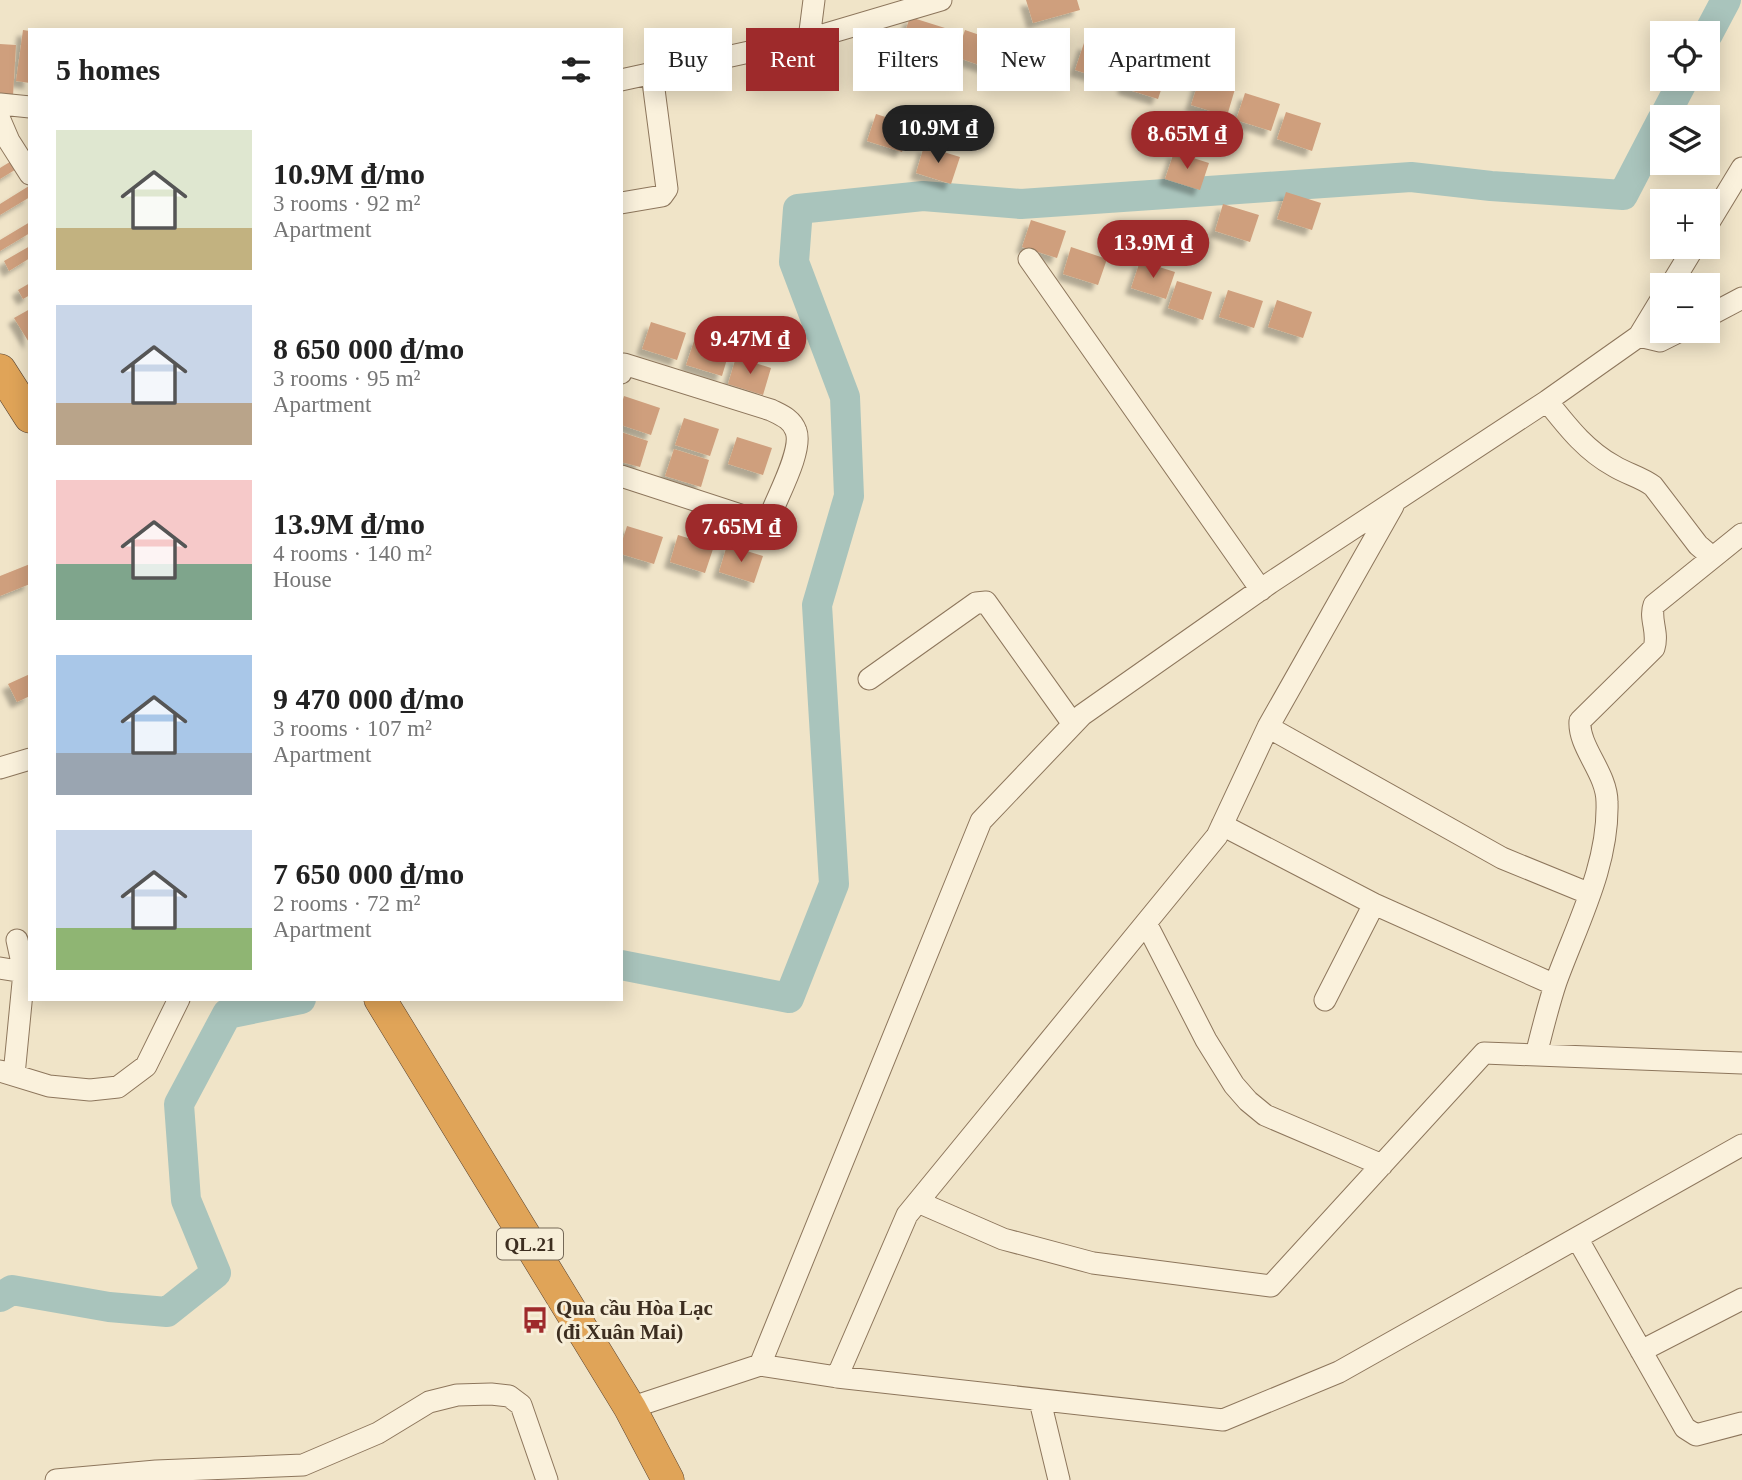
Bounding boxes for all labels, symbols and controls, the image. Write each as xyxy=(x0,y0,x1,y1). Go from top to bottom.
map controls xyxy=(1650,21,1720,343)
button: locate xyxy=(1650,21,1720,91)
chip: Buy xyxy=(644,28,732,91)
chip: Rent xyxy=(746,28,839,91)
chip: Filters xyxy=(853,28,963,91)
chip: New xyxy=(977,28,1070,91)
chip: Apartment xyxy=(1084,28,1235,91)
icon: filters xyxy=(557,51,595,89)
text: 5 homes xyxy=(56,53,160,86)
button: layers xyxy=(1650,105,1720,175)
pin: 10.9M ₫ xyxy=(873,106,1003,165)
pin: 8.65M ₫ xyxy=(1122,111,1252,171)
text: 10.9M ₫ xyxy=(898,115,978,140)
text: 8.65M ₫ xyxy=(1147,121,1227,146)
text: 10.9M ₫/mo xyxy=(273,157,425,190)
icon: home xyxy=(112,158,196,242)
button: + xyxy=(1650,189,1720,259)
text: 3 rooms · 92 m² xyxy=(273,191,420,216)
text: Apartment xyxy=(273,217,371,242)
pin: 13.9M ₫ xyxy=(1088,220,1218,280)
text: 13.9M ₫ xyxy=(1113,230,1193,255)
button: − xyxy=(1650,273,1720,343)
pin: 9.47M ₫ xyxy=(685,316,815,376)
text: 9.47M ₫ xyxy=(710,326,790,351)
text: 8 650 000 ₫/mo xyxy=(273,332,464,365)
icon: home xyxy=(112,333,196,417)
text: 3 rooms · 95 m² xyxy=(273,366,420,391)
text: Apartment xyxy=(273,392,371,417)
pin: 7.65M ₫ xyxy=(676,504,806,564)
text: 13.9M ₫/mo xyxy=(273,507,425,540)
icon: home xyxy=(112,508,196,592)
text: 7.65M ₫ xyxy=(701,514,781,539)
text: 4 rooms · 140 m² xyxy=(273,541,432,566)
text: House xyxy=(273,567,332,592)
text: 9 470 000 ₫/mo xyxy=(273,682,464,715)
icon: home xyxy=(112,683,196,767)
text: 3 rooms · 107 m² xyxy=(273,716,432,741)
text: Apartment xyxy=(273,742,371,767)
text: 7 650 000 ₫/mo xyxy=(273,857,464,890)
icon: home xyxy=(112,858,196,942)
text: 2 rooms · 72 m² xyxy=(273,891,420,916)
text: Apartment xyxy=(273,917,371,942)
road number: QL.21 xyxy=(497,1228,563,1260)
place label: Qua cầu Hòa Lạc (đi Xuân Mai) xyxy=(556,1296,713,1344)
bus stop icon: Qua cầu Hòa Lạc (đi Xuân Mai) xyxy=(520,1305,550,1335)

